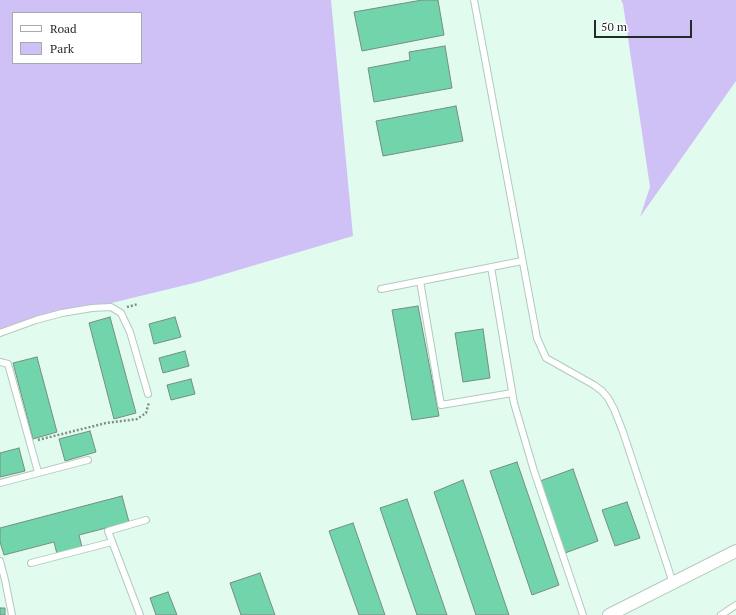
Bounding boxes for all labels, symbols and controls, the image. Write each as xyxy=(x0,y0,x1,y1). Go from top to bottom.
legend xyxy=(12,12,142,64)
scale bar xyxy=(596,12,694,38)
text: 50 m xyxy=(601,19,627,34)
text: Road xyxy=(50,21,77,36)
text: Park xyxy=(50,41,74,56)

